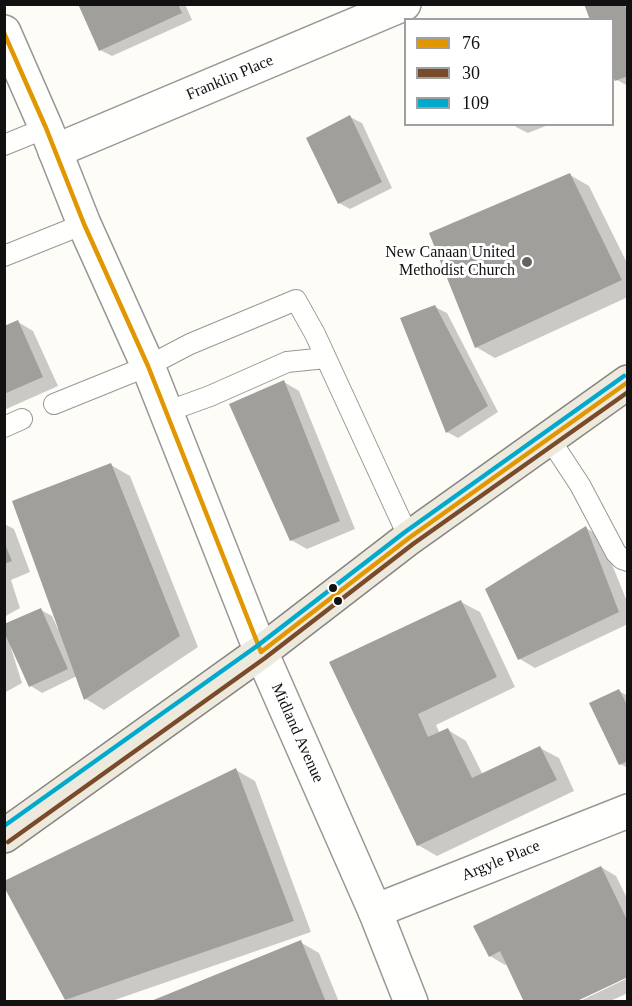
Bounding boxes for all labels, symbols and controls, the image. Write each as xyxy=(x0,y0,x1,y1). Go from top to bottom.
legend xyxy=(404,18,614,126)
text: 76 xyxy=(462,33,480,53)
street label: Franklin Place xyxy=(184,51,276,105)
text: 30 xyxy=(462,63,480,83)
text: 109 xyxy=(462,93,489,113)
place label: New Canaan United Methodist Church xyxy=(385,243,515,281)
marker: New Canaan United Methodist Church xyxy=(520,255,534,269)
unlabelled marker xyxy=(327,582,339,594)
unlabelled marker xyxy=(332,595,344,607)
street label: Midland Avenue xyxy=(267,680,327,786)
street label: Argyle Place xyxy=(459,837,543,885)

